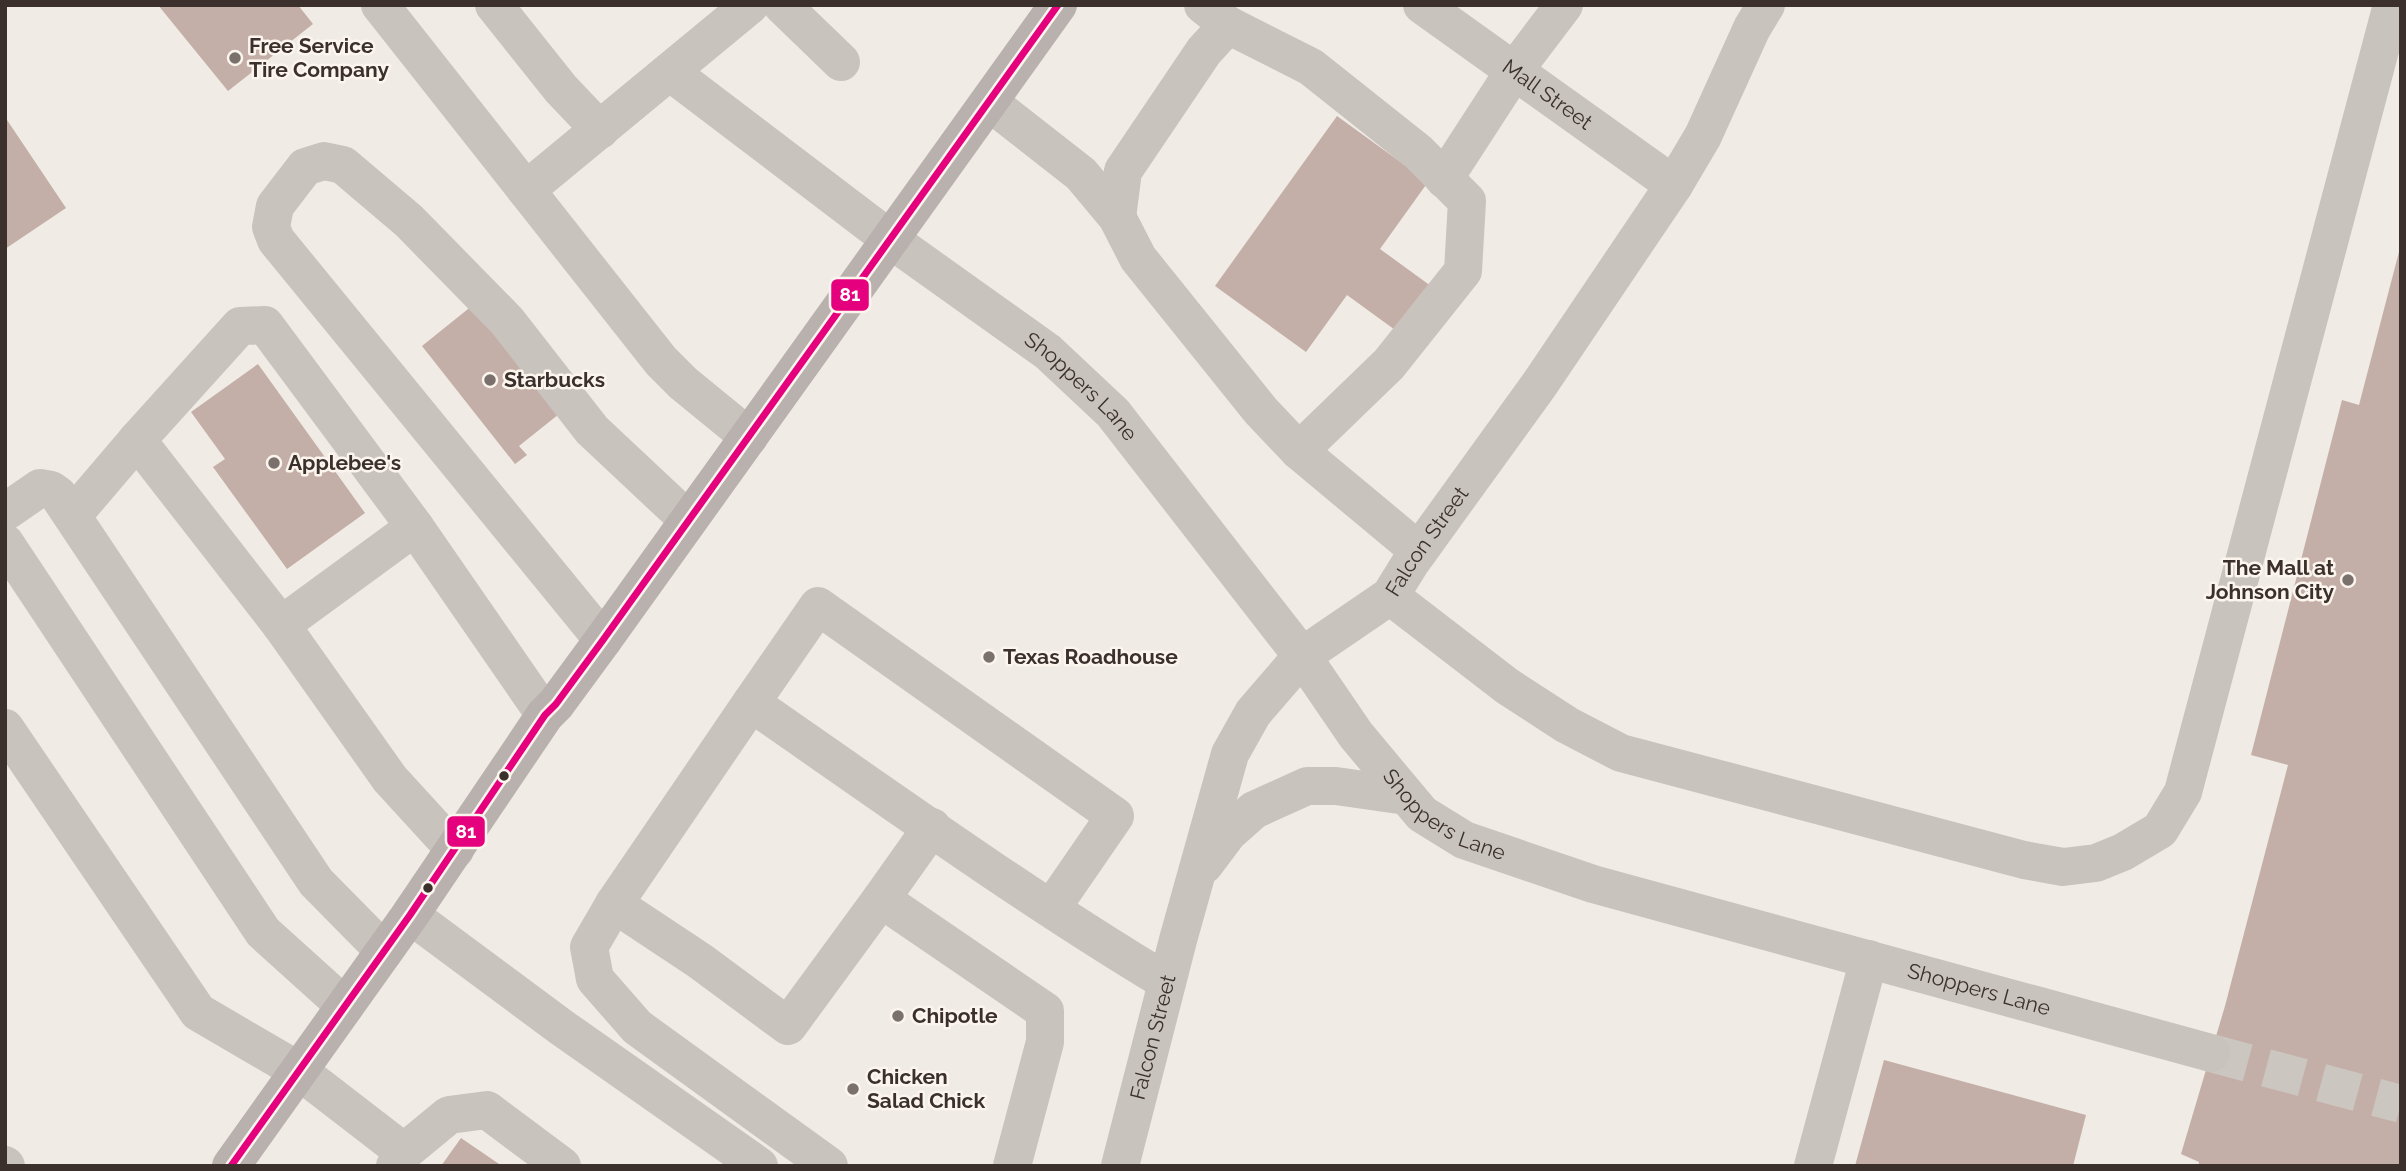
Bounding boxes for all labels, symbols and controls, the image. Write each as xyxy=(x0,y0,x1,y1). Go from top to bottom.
place label: Free Service Tire Company xyxy=(249,33,389,82)
marker: Free Service Tire Company xyxy=(227,50,243,66)
street label: Mall Street xyxy=(1498,54,1597,135)
line badge: 81 xyxy=(830,278,870,312)
text: 81 xyxy=(840,283,860,305)
street label: Shoppers Lane xyxy=(1020,326,1143,446)
place label: Starbucks xyxy=(504,367,605,392)
marker: Starbucks xyxy=(482,372,498,388)
place label: Applebee's xyxy=(288,450,401,475)
marker: Applebee's xyxy=(266,455,282,471)
street label: Falcon Street xyxy=(1380,482,1473,601)
place label: The Mall at Johnson City xyxy=(2206,555,2334,604)
marker: The Mall at Johnson City xyxy=(2340,572,2356,588)
place label: Texas Roadhouse xyxy=(1003,644,1178,669)
marker: Texas Roadhouse xyxy=(981,649,997,665)
street label: Shoppers Lane xyxy=(1378,764,1509,865)
unlabelled marker xyxy=(497,769,511,783)
line badge: 81 xyxy=(446,815,486,848)
text: 81 xyxy=(456,820,476,842)
unlabelled marker xyxy=(421,881,435,895)
street label: Shoppers Lane xyxy=(1905,958,2053,1021)
street label: Falcon Street xyxy=(1125,972,1181,1102)
place label: Chipotle xyxy=(912,1003,998,1028)
marker: Chipotle xyxy=(890,1008,906,1024)
place label: Chicken Salad Chick xyxy=(867,1064,985,1113)
marker: Chicken Salad Chick xyxy=(845,1081,861,1097)

